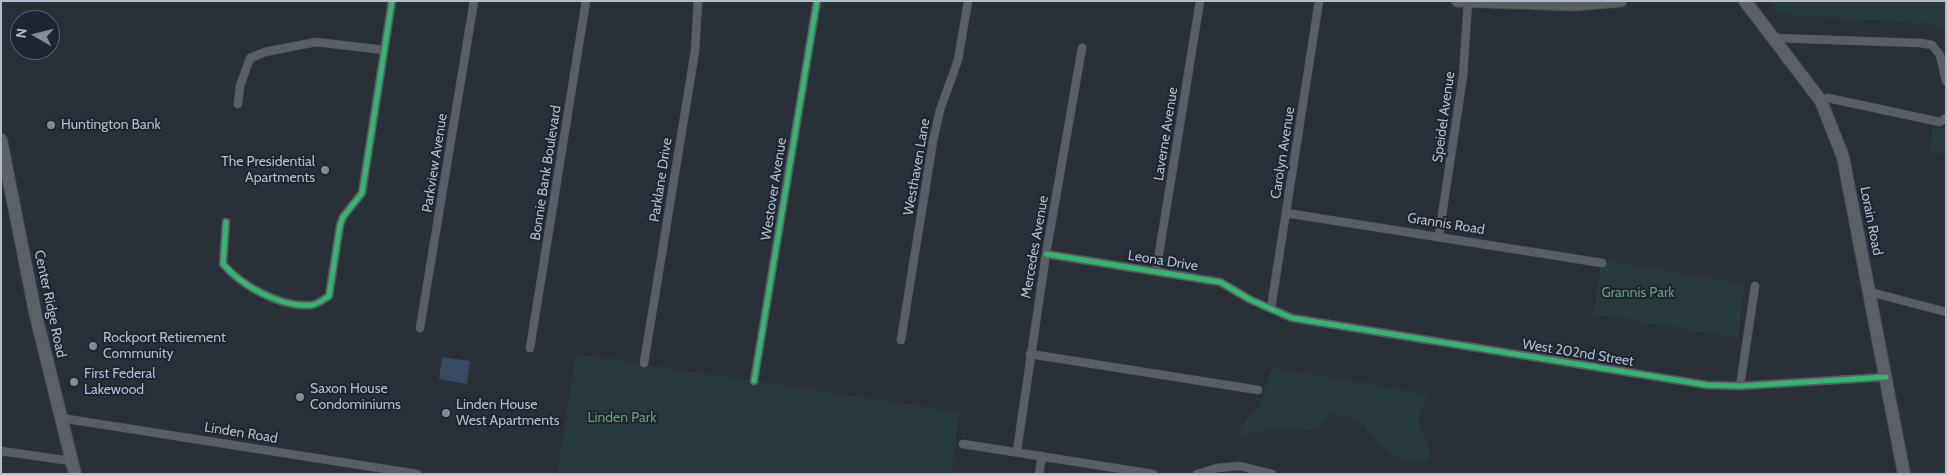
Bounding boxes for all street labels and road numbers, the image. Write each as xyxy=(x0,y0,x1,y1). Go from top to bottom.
street label: Speidel Avenue xyxy=(1429,70,1459,164)
street label: Laverne Avenue xyxy=(1150,86,1182,182)
street label: Bonnie Bank Boulevard xyxy=(527,104,565,242)
street label: Carolyn Avenue xyxy=(1267,106,1299,200)
street label: Parkview Avenue xyxy=(419,112,451,214)
street label: Westhaven Lane xyxy=(900,117,934,217)
street label: Westover Avenue xyxy=(758,136,790,242)
street label: Parklane Drive xyxy=(646,137,676,223)
street label: Lorain Road xyxy=(1856,185,1886,257)
street label: Mercedes Avenue xyxy=(1018,194,1052,300)
street label: Grannis Road xyxy=(1406,210,1486,238)
street label: Leona Drive xyxy=(1127,247,1199,275)
street label: Center Ridge Road xyxy=(30,249,70,359)
street label: West 202nd Street xyxy=(1521,336,1635,370)
street label: Linden Road xyxy=(203,419,279,447)

